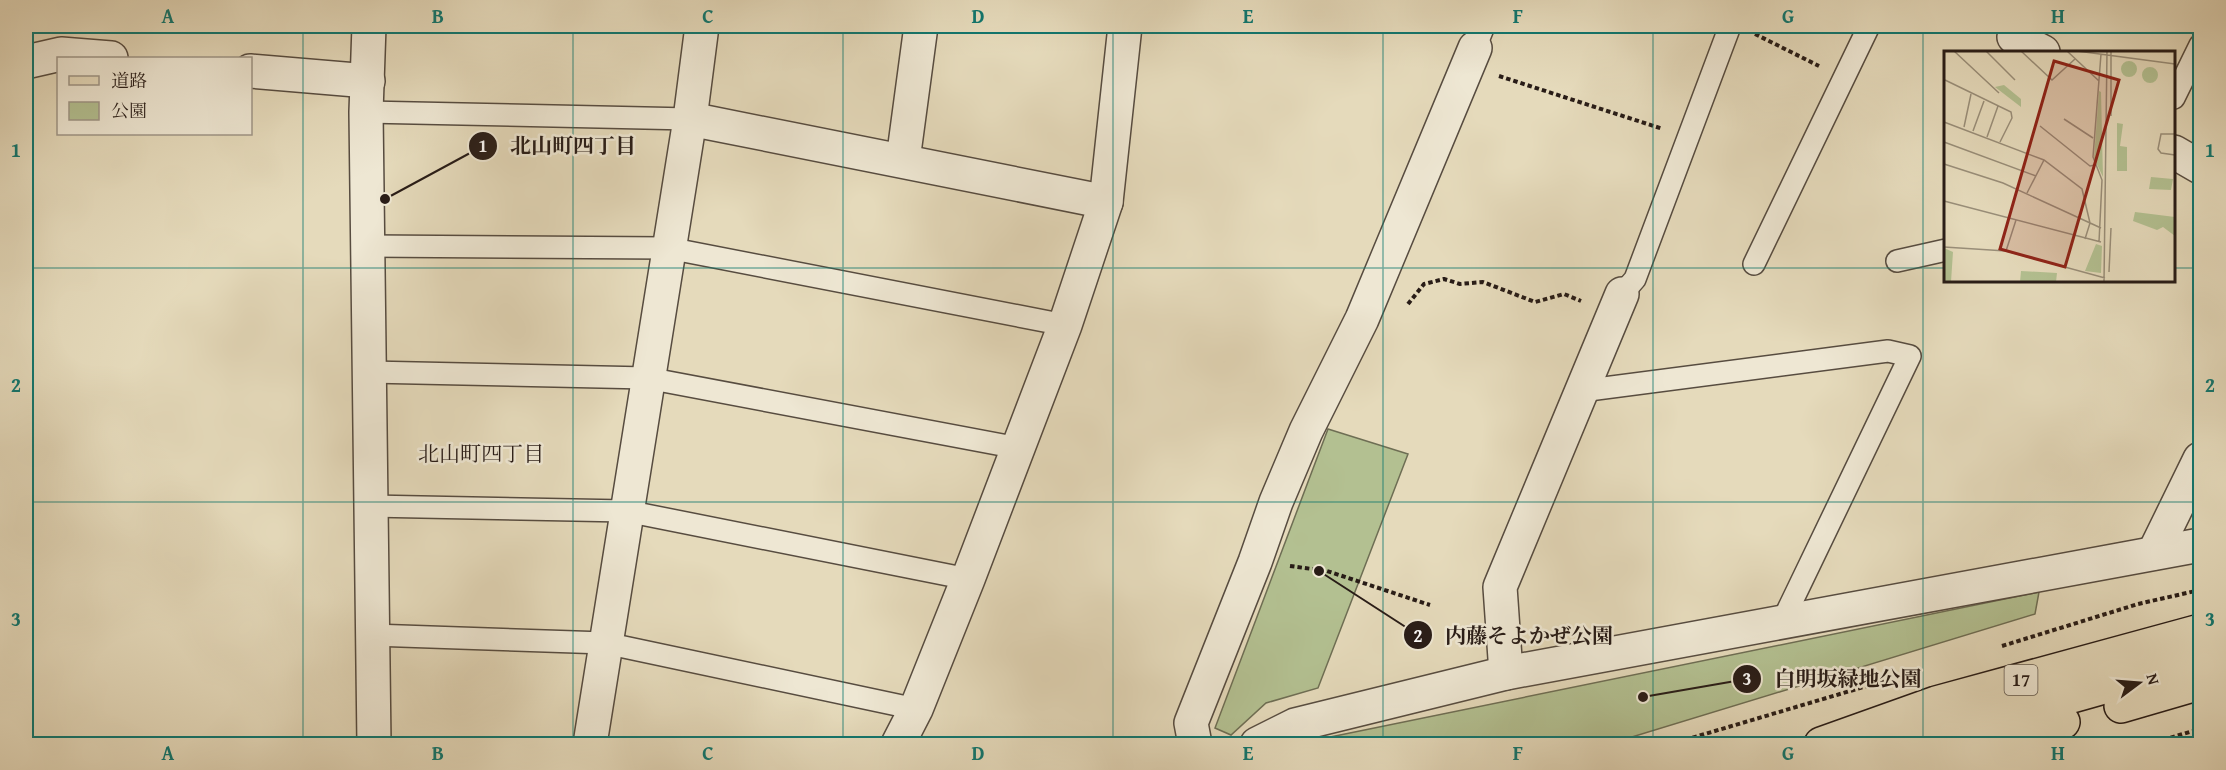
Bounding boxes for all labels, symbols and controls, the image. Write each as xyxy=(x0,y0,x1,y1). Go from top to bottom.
text: A xyxy=(162,1,175,30)
text: B xyxy=(432,1,444,30)
text: C xyxy=(702,1,714,30)
text: D xyxy=(971,1,985,30)
text: E xyxy=(1243,1,1254,30)
text: F xyxy=(1513,1,1523,30)
text: G xyxy=(1782,1,1794,30)
text: H xyxy=(2051,1,2065,30)
inset map xyxy=(1944,51,2175,282)
legend xyxy=(57,57,252,135)
text: 道路 xyxy=(111,67,147,94)
text: 公園 xyxy=(111,97,147,124)
callout: 北山町四丁目 xyxy=(468,126,648,165)
text: 北山町四丁目 xyxy=(510,130,636,161)
text: 1 xyxy=(478,132,488,159)
text: 1 xyxy=(11,135,21,164)
text: 1 xyxy=(2205,135,2215,164)
text: 2 xyxy=(11,370,21,399)
text: 2 xyxy=(2205,370,2215,399)
district label: 北山町四丁目 xyxy=(418,438,544,469)
text: 3 xyxy=(11,604,21,633)
text: 3 xyxy=(2205,604,2215,633)
callout: 内藤そよかぜ公園 xyxy=(1403,616,1625,655)
text: 内藤そよかぜ公園 xyxy=(1445,620,1613,651)
text: 2 xyxy=(1413,622,1423,649)
north arrow xyxy=(2109,653,2169,713)
callout: 白明坂緑地公園 xyxy=(1732,659,1933,698)
text: 白明坂緑地公園 xyxy=(1775,663,1922,694)
text: 3 xyxy=(1742,665,1752,692)
road number: 17 xyxy=(2004,665,2038,695)
text: N xyxy=(2140,670,2167,688)
text: A xyxy=(162,738,175,767)
text: B xyxy=(432,738,444,767)
text: C xyxy=(702,738,714,767)
text: D xyxy=(971,738,985,767)
text: E xyxy=(1243,738,1254,767)
text: F xyxy=(1513,738,1523,767)
text: G xyxy=(1782,738,1794,767)
text: H xyxy=(2051,738,2065,767)

